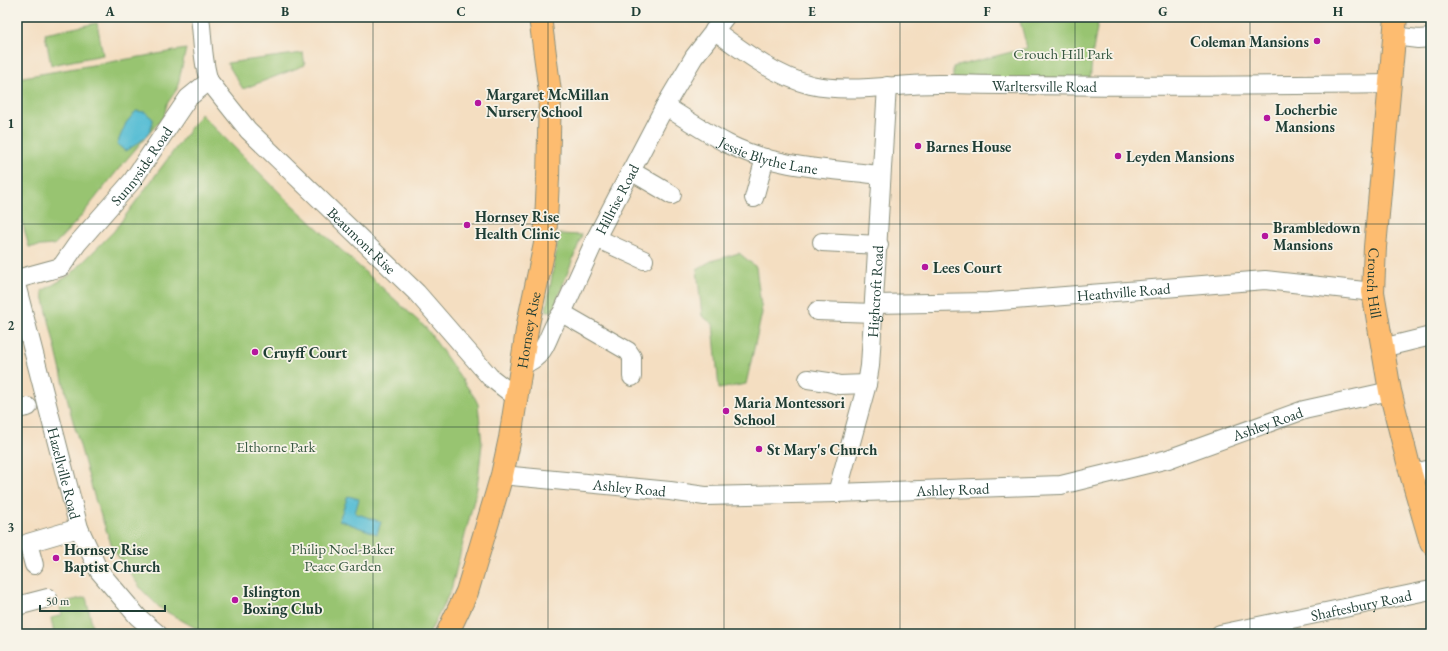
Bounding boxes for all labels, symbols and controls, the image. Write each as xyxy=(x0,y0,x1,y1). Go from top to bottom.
text: A xyxy=(104,3,115,20)
text: B xyxy=(281,3,289,20)
text: C xyxy=(456,3,466,20)
text: D xyxy=(631,3,641,20)
text: E xyxy=(808,3,816,20)
text: F xyxy=(983,3,991,20)
text: G xyxy=(1158,3,1168,20)
text: H xyxy=(1333,3,1344,20)
place label: Coleman Mansions xyxy=(1190,32,1309,51)
marker: Coleman Mansions xyxy=(1312,36,1322,46)
park label: Crouch Hill Park xyxy=(1013,44,1114,63)
street label: Warltersville Road xyxy=(992,75,1097,95)
place label: Margaret McMillan Nursery School xyxy=(486,85,609,121)
marker: Margaret McMillan Nursery School xyxy=(473,98,483,108)
place label: Locherbie Mansions xyxy=(1275,100,1337,136)
marker: Locherbie Mansions xyxy=(1262,113,1272,123)
text: 1 xyxy=(8,115,15,132)
street label: Sunnyside Road xyxy=(106,122,176,209)
street label: Jessie Blythe Lane xyxy=(714,131,819,178)
place label: Barnes House xyxy=(926,137,1011,156)
marker: Barnes House xyxy=(913,141,923,151)
place label: Leyden Mansions xyxy=(1126,147,1234,166)
marker: Leyden Mansions xyxy=(1113,151,1123,161)
street label: Hillrise Road xyxy=(590,160,643,237)
street label: Beaumont Rise xyxy=(324,203,401,278)
place label: Hornsey Rise Health Clinic xyxy=(475,207,560,243)
place label: Brambledown Mansions xyxy=(1273,218,1361,254)
marker: Hornsey Rise Health Clinic xyxy=(462,220,472,230)
marker: Brambledown Mansions xyxy=(1260,231,1270,241)
street label: Highcroft Road xyxy=(862,244,887,338)
street label: Crouch Hill xyxy=(1363,247,1387,320)
place label: Lees Court xyxy=(933,258,1002,277)
marker: Lees Court xyxy=(920,262,930,272)
street label: Heathville Road xyxy=(1076,278,1172,304)
street label: Hornsey Rise xyxy=(512,290,544,370)
text: 2 xyxy=(8,317,15,334)
place label: Cruyff Court xyxy=(263,343,347,362)
marker: Cruyff Court xyxy=(250,347,260,357)
place label: Maria Montessori School xyxy=(734,393,845,429)
street label: Ashley Road xyxy=(1229,402,1306,445)
marker: Maria Montessori School xyxy=(721,406,731,416)
street label: Hazellville Road xyxy=(44,425,86,521)
park label: Elthorne Park xyxy=(236,437,317,456)
place label: St Mary's Church xyxy=(767,440,878,459)
marker: St Mary's Church xyxy=(754,444,764,454)
street label: Ashley Road xyxy=(591,474,667,500)
street label: Ashley Road xyxy=(915,478,990,500)
text: 3 xyxy=(8,519,15,536)
park label: Philip Noel-Baker Peace Garden xyxy=(291,539,395,575)
place label: Hornsey Rise Baptist Church xyxy=(64,540,161,576)
marker: Hornsey Rise Baptist Church xyxy=(51,553,61,563)
place label: Islington Boxing Club xyxy=(243,582,322,618)
street label: Shaftesbury Road xyxy=(1309,585,1414,624)
scale bar xyxy=(40,587,165,613)
text: 50 m xyxy=(46,593,70,609)
marker: Islington Boxing Club xyxy=(230,595,240,605)

